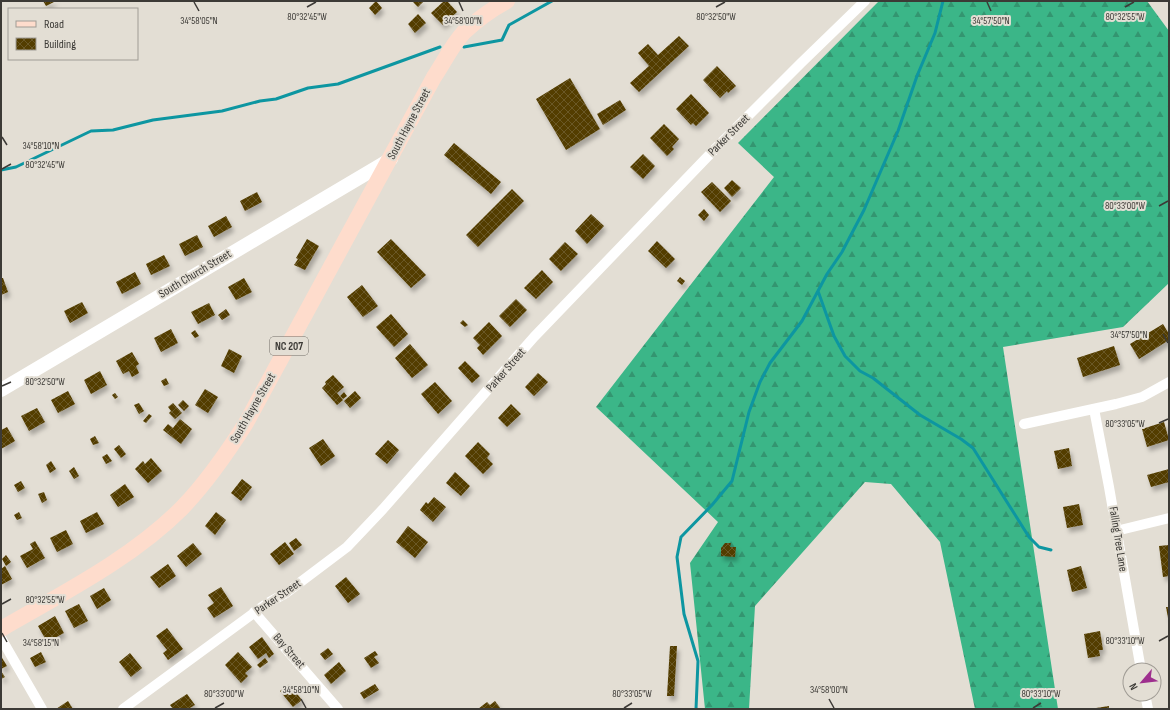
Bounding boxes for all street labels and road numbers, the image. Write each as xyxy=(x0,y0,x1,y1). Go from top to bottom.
street label: South Hayne Street xyxy=(384,86,434,162)
street label: Parker Street xyxy=(705,111,753,159)
street label: South Church Street xyxy=(156,246,234,302)
road number: NC 207 xyxy=(270,337,308,355)
street label: Parker Street xyxy=(483,345,529,395)
street label: South Hayne Street xyxy=(227,370,279,446)
street label: Falling Tree Lane xyxy=(1105,505,1131,573)
street label: Parker Street xyxy=(252,576,304,618)
street label: Bay Street xyxy=(270,630,309,672)

